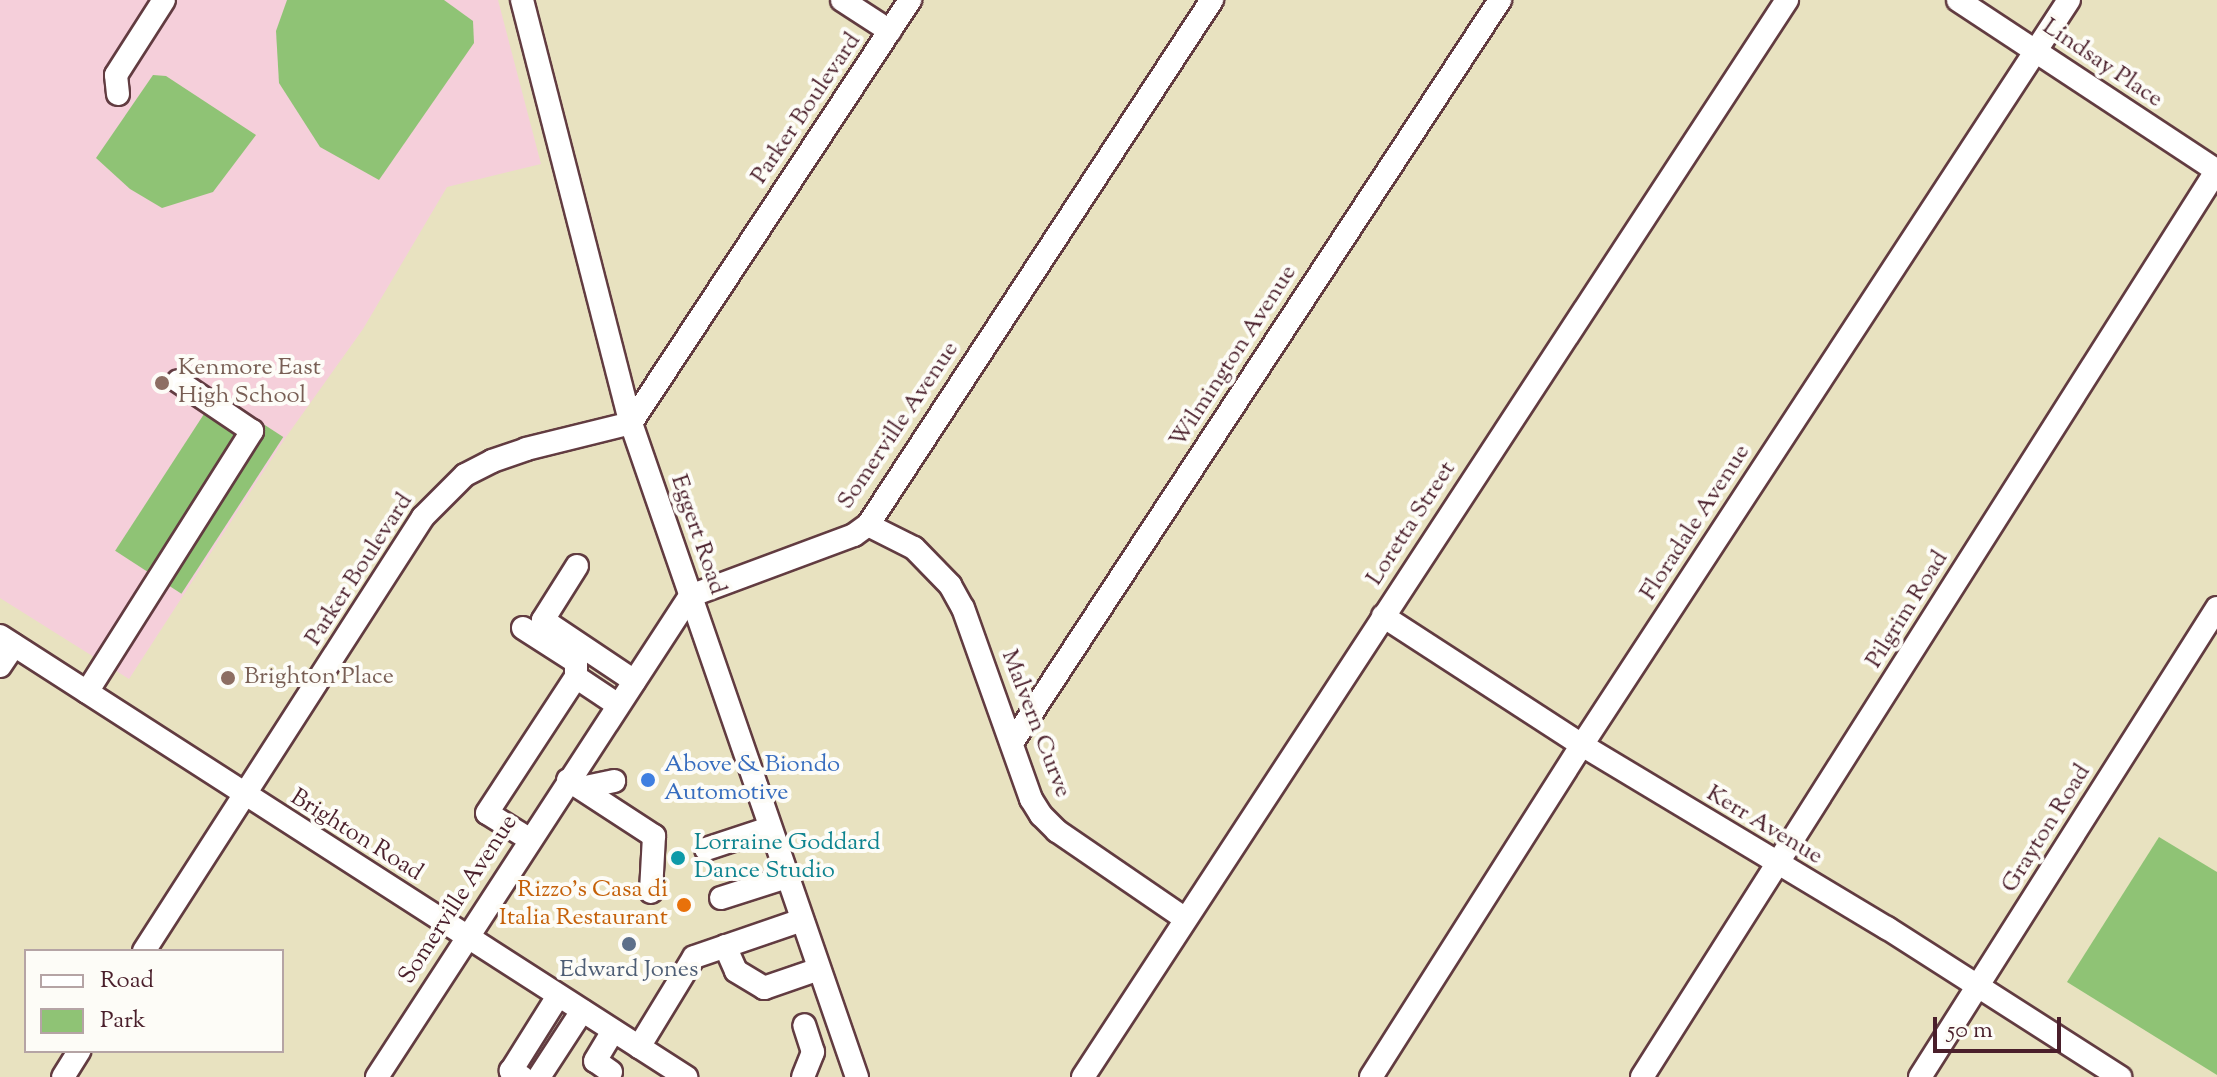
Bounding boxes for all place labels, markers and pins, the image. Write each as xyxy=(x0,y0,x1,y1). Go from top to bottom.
place label: Kenmore East High School xyxy=(178,355,321,411)
marker: Kenmore East High School xyxy=(153,374,171,392)
place label: Brighton Place xyxy=(244,664,394,692)
marker: Brighton Place xyxy=(219,669,237,687)
place label: Above & Biondo Automotive xyxy=(664,752,840,808)
marker: Above & Biondo Automotive xyxy=(639,771,657,789)
place label: Lorraine Goddard Dance Studio xyxy=(694,830,881,886)
marker: Lorraine Goddard Dance Studio xyxy=(669,849,687,867)
place label: Rizzo's Casa di Italia Restaurant xyxy=(499,877,668,933)
marker: Rizzo's Casa di Italia Restaurant xyxy=(675,896,693,914)
marker: Edward Jones xyxy=(620,935,638,953)
place label: Edward Jones xyxy=(560,957,698,985)

